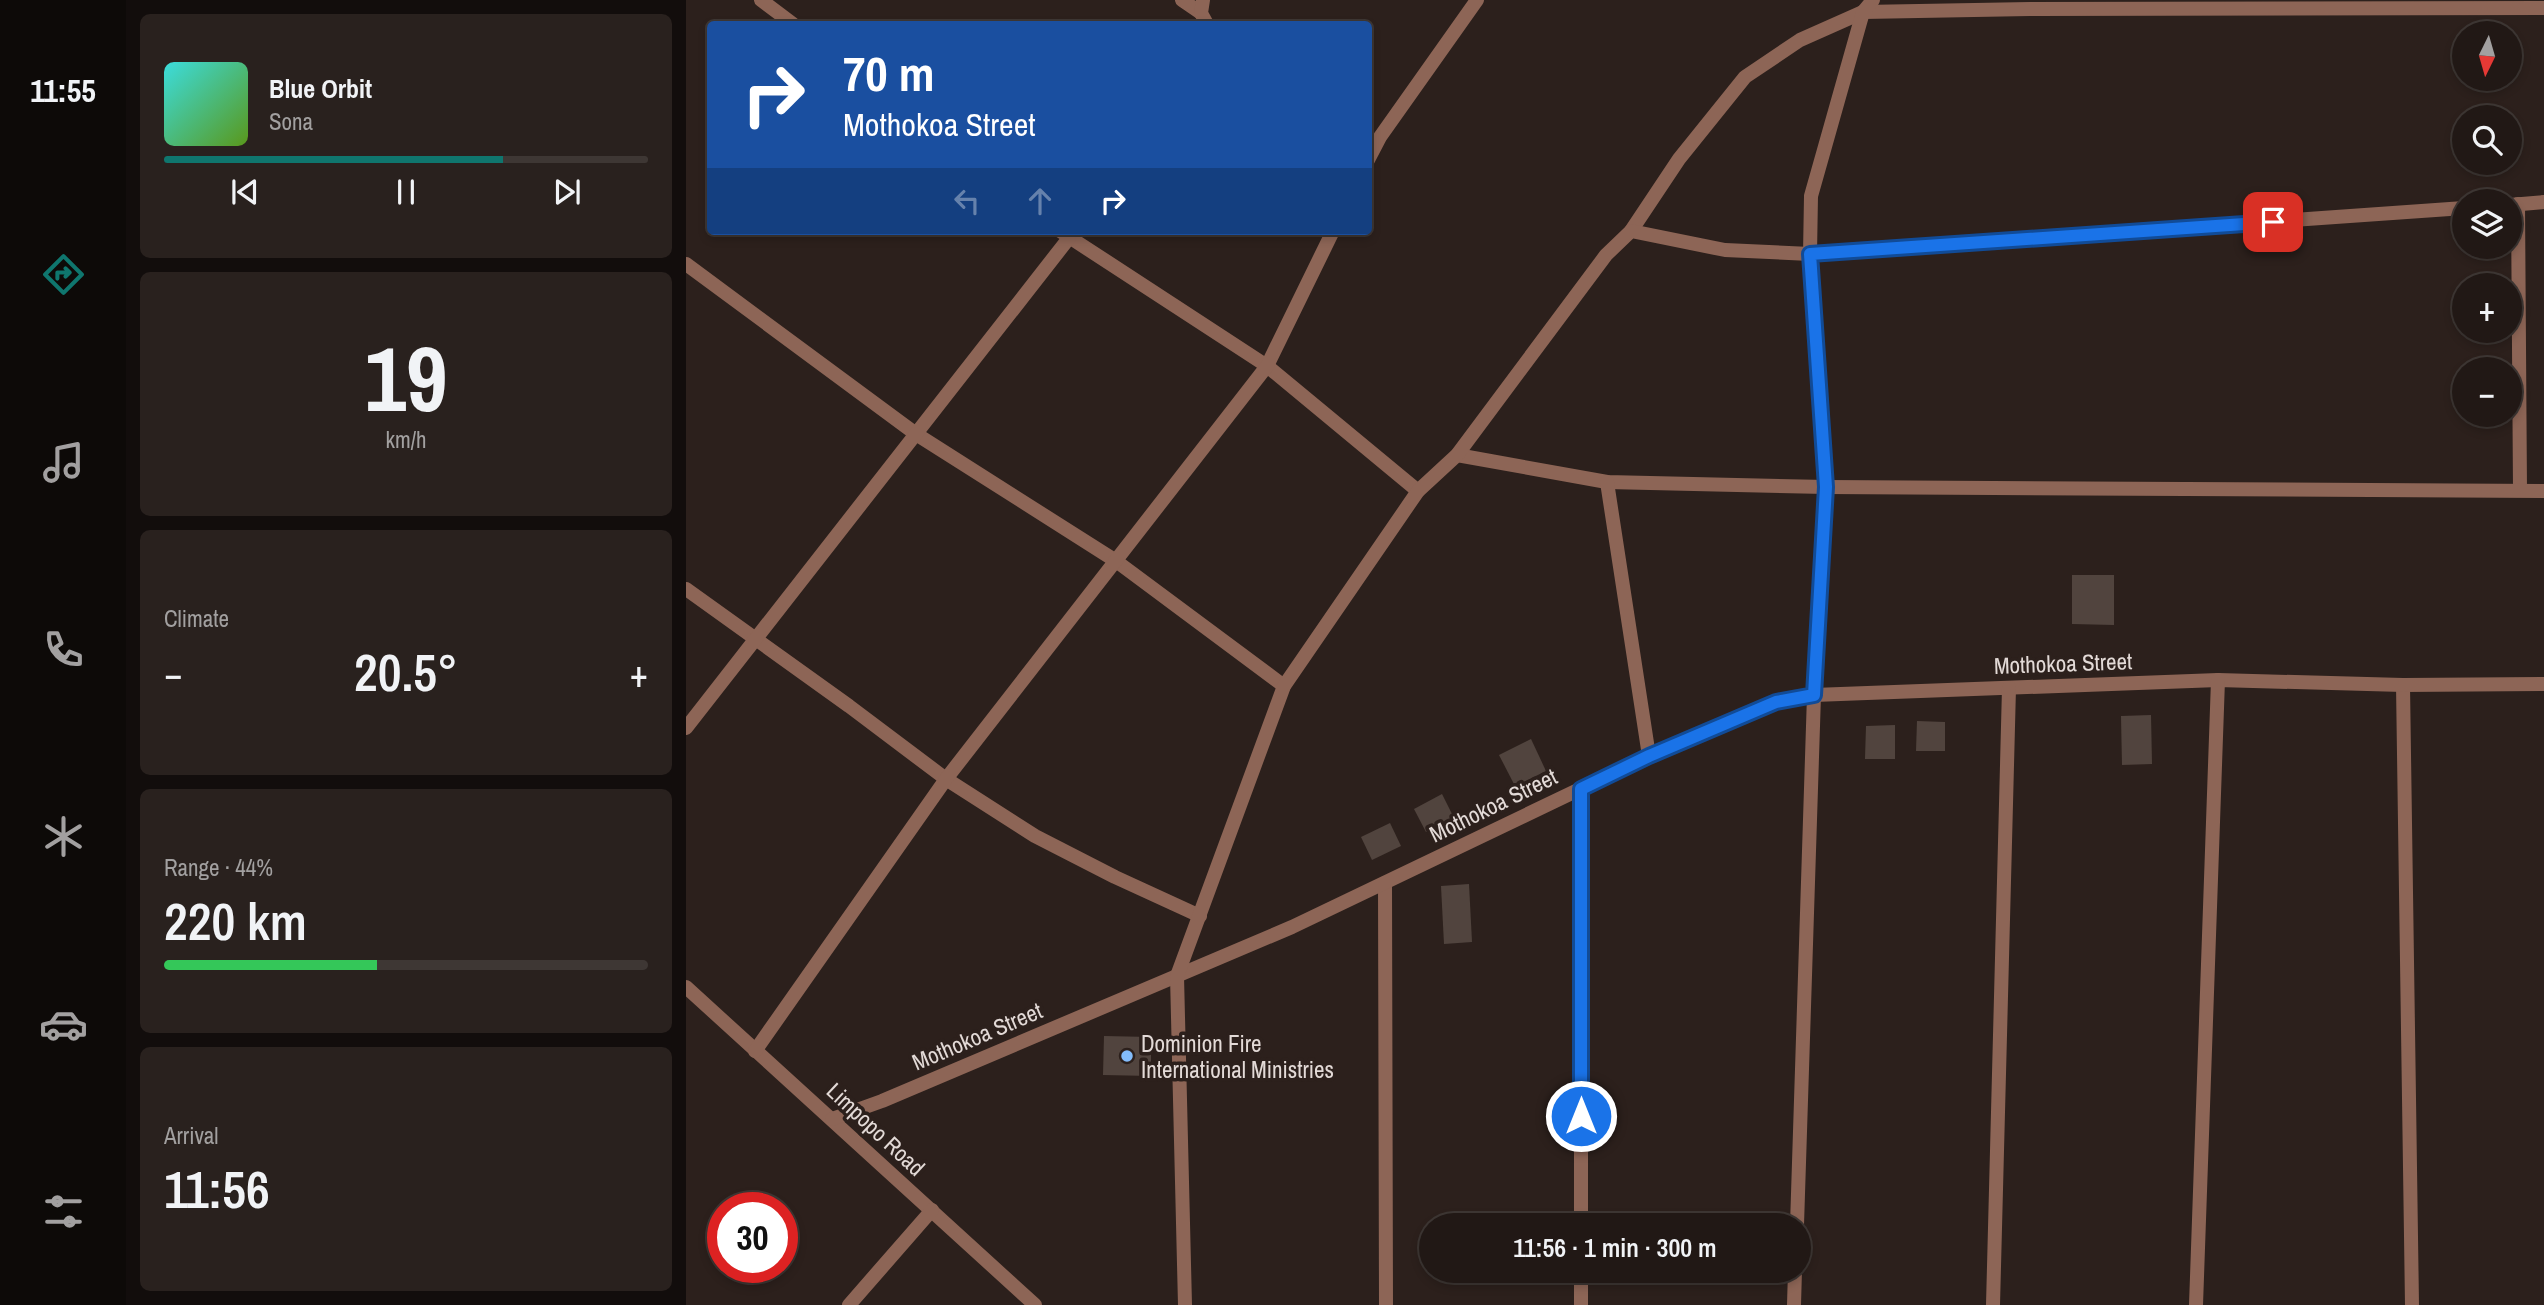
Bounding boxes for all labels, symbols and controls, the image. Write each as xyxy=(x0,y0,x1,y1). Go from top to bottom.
north arrow xyxy=(2452,21,2522,91)
map controls xyxy=(2452,21,2522,427)
text: 70 m xyxy=(843,40,935,106)
icon: right xyxy=(728,49,819,140)
text: 11:55 xyxy=(30,69,96,112)
text: Blue Orbit xyxy=(269,71,372,106)
text: Mothokoa Street xyxy=(843,103,1036,146)
button: search xyxy=(2452,105,2522,175)
text: Sona xyxy=(269,106,313,137)
icon: previous xyxy=(226,173,264,211)
icon: pause xyxy=(387,173,425,211)
icon: next xyxy=(548,173,586,211)
icon: left xyxy=(948,182,986,220)
icon: ahead xyxy=(1021,182,1059,220)
icon: right xyxy=(1094,182,1132,220)
button: layers xyxy=(2452,189,2522,259)
pin xyxy=(2243,192,2303,252)
icon: arrive xyxy=(2254,203,2292,241)
icon: directions xyxy=(39,250,88,299)
button: + xyxy=(2452,273,2522,343)
text: 19 xyxy=(365,317,448,439)
button: − xyxy=(2452,357,2522,427)
text: km/h xyxy=(386,424,426,455)
icon: music xyxy=(39,438,88,487)
text: Climate xyxy=(164,603,229,634)
icon: phone xyxy=(39,625,88,674)
text: 20.5° xyxy=(354,637,458,707)
street label: Mothokoa Street xyxy=(1993,645,2133,681)
text: − xyxy=(164,648,182,699)
text: + xyxy=(630,648,648,699)
street label: Mothokoa Street xyxy=(1424,761,1562,849)
icon: climate xyxy=(39,812,88,861)
text: Range · 44% xyxy=(164,852,273,883)
text: 220 km xyxy=(164,886,307,956)
street label: Mothokoa Street xyxy=(907,995,1047,1077)
icon: car xyxy=(39,1000,88,1049)
place label: Dominion Fire International Ministries xyxy=(1141,1028,1334,1085)
marker: Dominion Fire International Ministries xyxy=(1119,1048,1135,1064)
street label: Limpopo Road xyxy=(820,1075,932,1183)
position arrow xyxy=(1544,1079,1618,1153)
text: Arrival xyxy=(164,1120,219,1151)
text: 11:56 xyxy=(164,1154,270,1224)
icon: filters xyxy=(39,1187,88,1236)
speed limit sign: 30 xyxy=(707,1192,798,1283)
text: 11:56 · 1 min · 300 m xyxy=(1513,1230,1717,1265)

